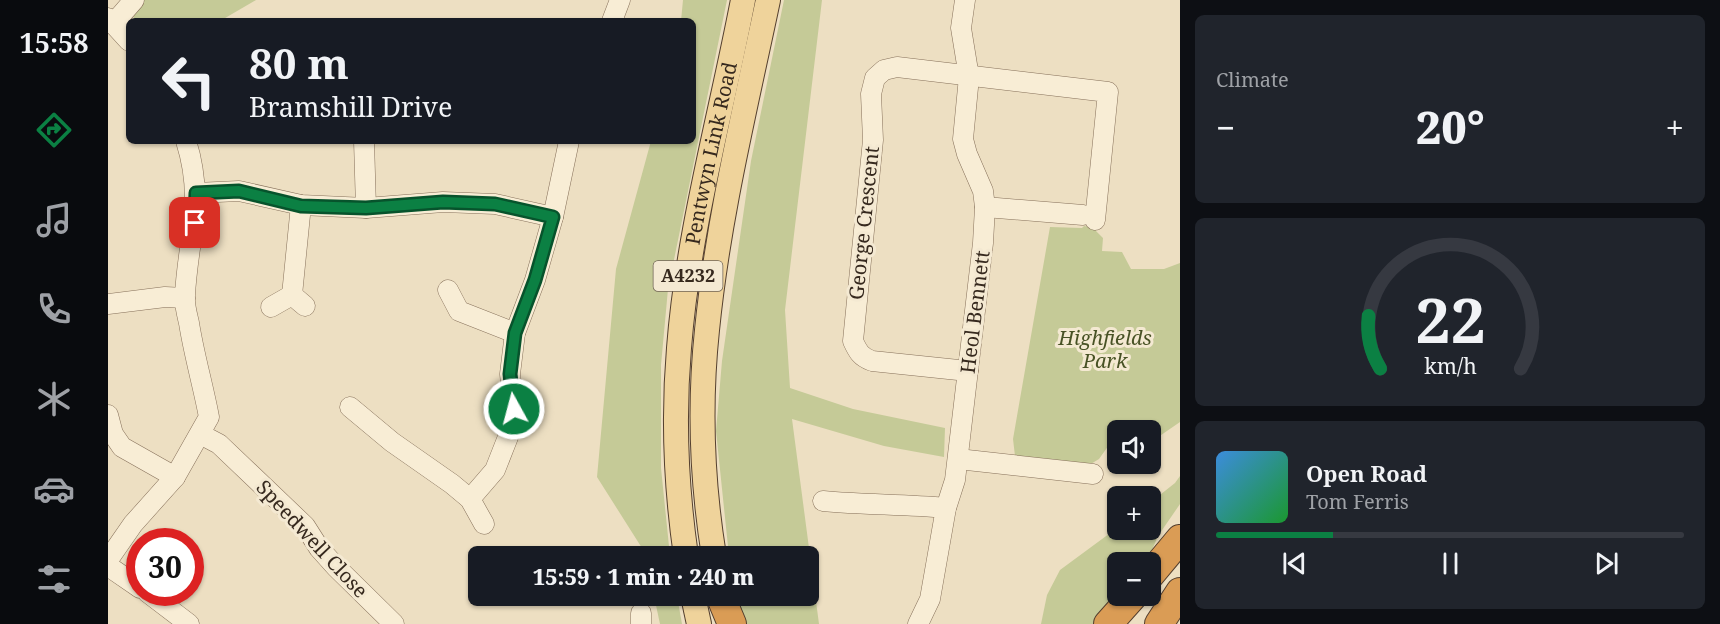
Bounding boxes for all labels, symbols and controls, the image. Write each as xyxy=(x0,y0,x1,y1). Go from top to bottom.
text: 15:58 xyxy=(19,24,89,61)
text: 80 m xyxy=(249,34,349,91)
icon: left xyxy=(150,42,228,120)
street label: Pentwyn Link Road xyxy=(679,59,743,247)
text: Climate xyxy=(1216,66,1289,93)
text: Bramshill Drive xyxy=(249,88,452,125)
text: 20° xyxy=(1416,96,1485,157)
text: − xyxy=(1216,105,1235,150)
text: + xyxy=(1666,105,1684,150)
icon: directions xyxy=(33,109,75,151)
street label: George Crescent xyxy=(842,145,885,301)
pin xyxy=(169,197,220,248)
icon: music xyxy=(33,199,75,241)
icon: arrive xyxy=(178,206,211,239)
street label: Heol Bennett xyxy=(954,249,995,375)
road number: A4232 xyxy=(654,261,722,291)
text: 22 xyxy=(1415,276,1485,361)
icon: phone xyxy=(33,288,75,330)
park label: Highfields Park xyxy=(1057,324,1152,374)
text: km/h xyxy=(1424,351,1477,380)
position arrow xyxy=(482,377,546,441)
icon: climate xyxy=(33,378,75,420)
map controls xyxy=(1107,420,1161,606)
button: sound xyxy=(1107,420,1161,474)
text: Open Road xyxy=(1306,458,1427,488)
icon: car xyxy=(33,468,75,510)
street label: Speedwell Close xyxy=(251,474,374,603)
button: + xyxy=(1107,486,1161,540)
text: Tom Ferris xyxy=(1306,488,1409,515)
speed limit sign: 30 xyxy=(126,528,204,606)
icon: previous xyxy=(1278,547,1311,580)
icon: pause xyxy=(1434,547,1467,580)
icon: next xyxy=(1590,547,1623,580)
button: − xyxy=(1107,552,1161,606)
icon: filters xyxy=(33,558,75,600)
text: 15:59 · 1 min · 240 m xyxy=(533,561,754,591)

